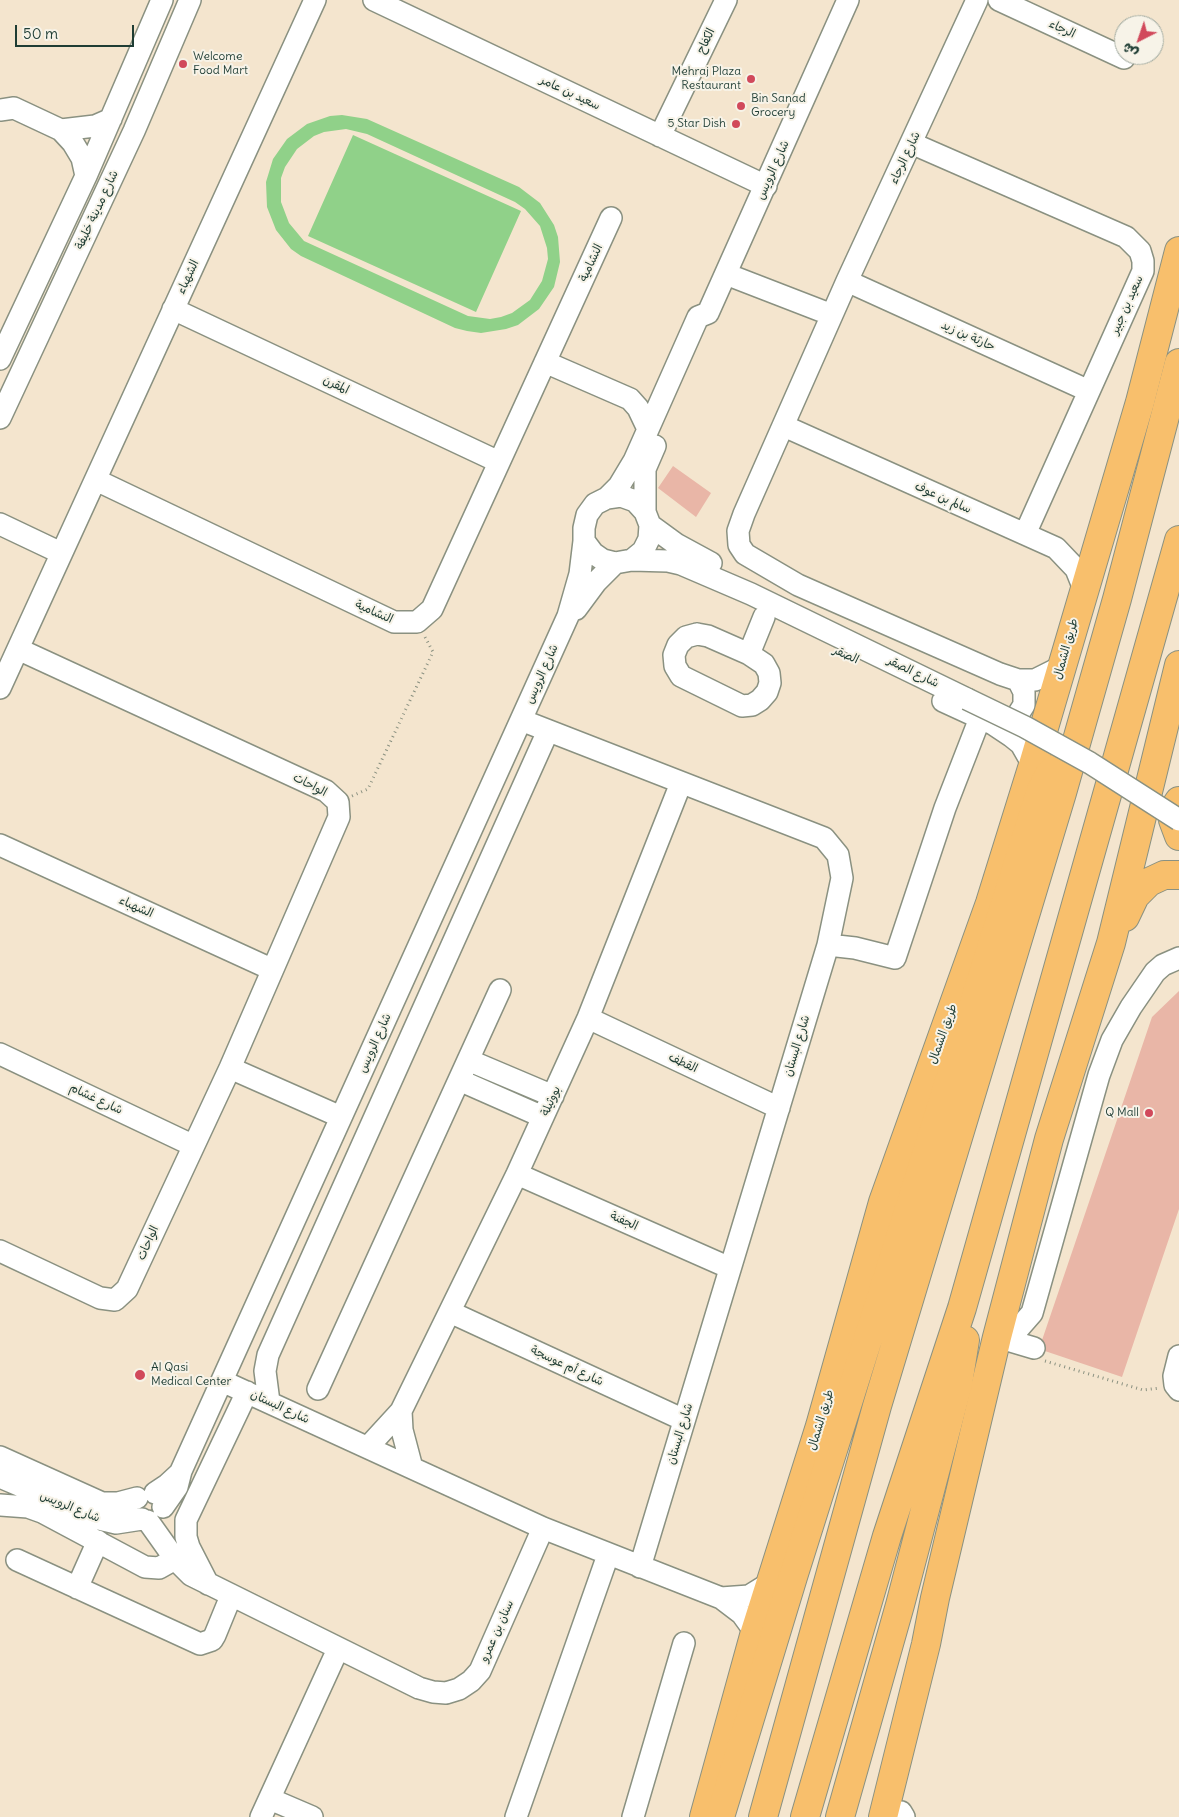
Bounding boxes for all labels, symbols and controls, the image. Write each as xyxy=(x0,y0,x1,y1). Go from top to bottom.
scale bar xyxy=(18,15,136,47)
north arrow xyxy=(1114,15,1164,65)
street label: الرجاء xyxy=(1046,17,1078,41)
text: 50 m xyxy=(23,24,58,43)
street label: الكفاح xyxy=(694,26,718,56)
text: ش xyxy=(1118,39,1142,62)
place label: Welcome Food Mart xyxy=(193,50,248,78)
marker: Welcome Food Mart xyxy=(177,58,189,70)
place label: Mehraj Plaza Restaurant xyxy=(672,65,741,93)
street label: سعيد بن عامر xyxy=(538,73,602,113)
marker: Mehraj Plaza Restaurant xyxy=(745,73,757,85)
place label: Bin Sanad Grocery xyxy=(751,92,806,120)
marker: Bin Sanad Grocery xyxy=(735,100,747,112)
place label: 5 Star Dish xyxy=(668,117,726,131)
marker: 5 Star Dish xyxy=(730,118,742,130)
street label: شارع الرجاء xyxy=(887,129,923,187)
street label: شارع الرويس xyxy=(754,138,792,202)
street label: شارع مدينة خليفة xyxy=(72,168,122,252)
street label: النشامية xyxy=(576,242,606,284)
street label: الشهباء xyxy=(174,257,202,297)
street label: سعيد بن جبير xyxy=(1108,273,1146,337)
street label: حارثة بن زيد xyxy=(939,318,997,354)
street label: المقرن xyxy=(321,373,351,397)
street label: سالم بن عوف xyxy=(913,479,973,517)
street label: النشامية xyxy=(353,597,395,627)
street label: طريق الشمال xyxy=(1050,617,1082,681)
street label: شارع الرويس xyxy=(523,642,561,706)
street label: الصقر xyxy=(831,643,861,667)
street label: شارع الصقر xyxy=(885,653,941,691)
street label: الواحات xyxy=(290,770,330,800)
street label: الشهباء xyxy=(116,893,156,921)
street label: طريق الشمال xyxy=(925,1002,961,1066)
street label: شارع الرويس xyxy=(356,1011,394,1075)
street label: شارع البستان xyxy=(781,1014,813,1078)
street label: القطف xyxy=(666,1050,700,1076)
street label: شارع غشام xyxy=(67,1080,125,1118)
street label: بووثيلة xyxy=(538,1084,564,1118)
place label: Q Mall xyxy=(1105,1106,1139,1120)
marker: Q Mall xyxy=(1143,1107,1155,1119)
street label: الجفنة xyxy=(608,1208,640,1234)
street label: الواحات xyxy=(134,1223,162,1263)
street label: شارع أم عوسجة xyxy=(528,1343,606,1389)
place label: Al Qasi Medical Center xyxy=(151,1361,231,1389)
marker: Al Qasi Medical Center xyxy=(133,1368,147,1382)
street label: شارع البستان xyxy=(248,1387,312,1427)
street label: طريق الشمال xyxy=(805,1388,837,1452)
street label: شارع البستان xyxy=(664,1402,696,1466)
street label: شارع الرويس xyxy=(38,1488,102,1526)
street label: سنان بن عمرو xyxy=(477,1598,517,1664)

